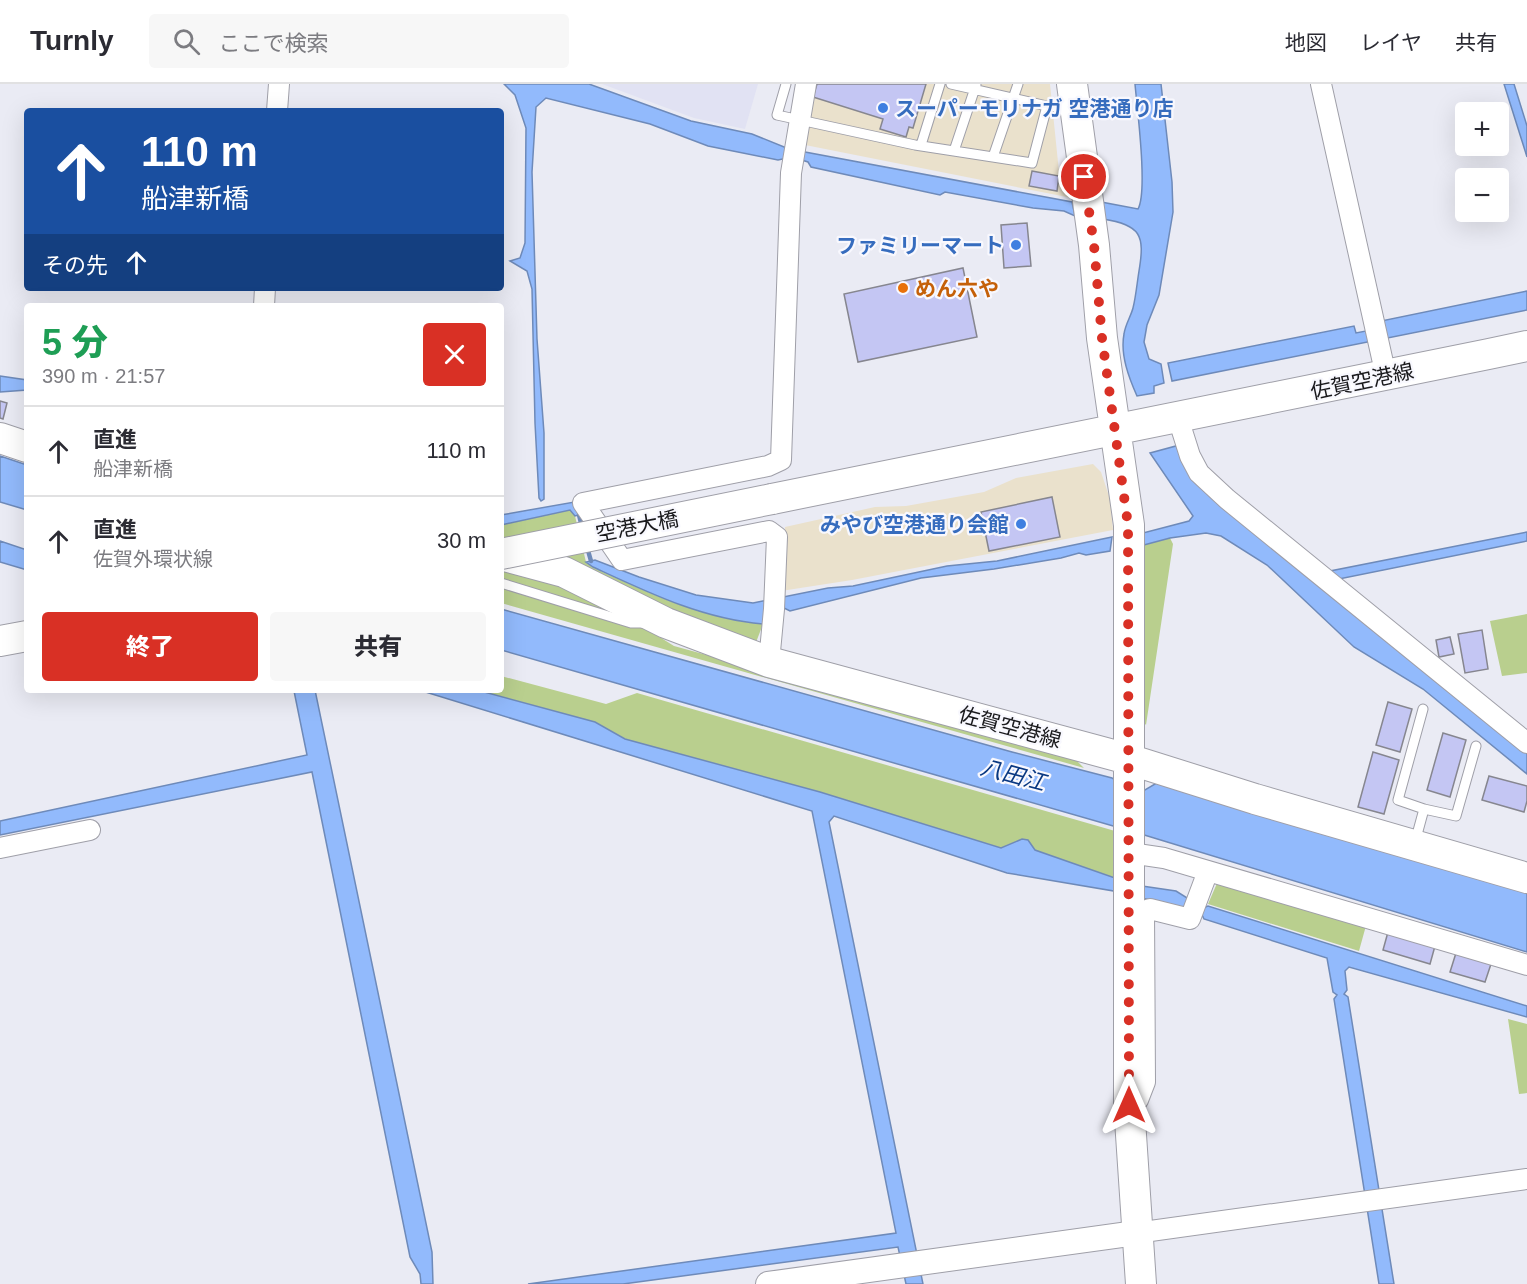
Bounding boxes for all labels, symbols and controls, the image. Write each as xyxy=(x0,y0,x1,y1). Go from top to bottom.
search box xyxy=(149,14,569,68)
text: Turnly xyxy=(30,25,113,56)
icon: search xyxy=(170,25,203,58)
text: ここで検索 xyxy=(218,31,329,56)
text: 地図 xyxy=(1285,31,1327,54)
text: レイヤ xyxy=(1360,31,1422,54)
text: 共有 xyxy=(1455,31,1497,54)
place label: スーパーモリナガ 空港通り店 xyxy=(895,97,1174,120)
marker: スーパーモリナガ 空港通り店 xyxy=(876,101,890,115)
map controls xyxy=(1455,102,1509,222)
button: + xyxy=(1455,102,1509,156)
text: 110 m xyxy=(141,128,258,175)
icon: ahead xyxy=(42,132,120,210)
pin xyxy=(1058,151,1109,202)
icon: arrive xyxy=(1067,160,1100,193)
button: − xyxy=(1455,168,1509,222)
text: 船津新橋 xyxy=(141,184,249,214)
place label: ファミリーマート xyxy=(836,234,1004,257)
marker: ファミリーマート xyxy=(1009,238,1023,252)
icon: ahead xyxy=(120,246,153,279)
text: その先 xyxy=(42,253,108,278)
place label: めん六や xyxy=(915,277,999,300)
marker: めん六や xyxy=(896,281,910,295)
text: 5 分 xyxy=(42,322,108,363)
button: close xyxy=(423,323,486,386)
street label: 佐賀空港線 xyxy=(1308,359,1416,403)
text: 390 m · 21:57 xyxy=(42,365,165,387)
text: 直進 xyxy=(93,427,137,452)
icon: ahead xyxy=(42,435,75,468)
text: 110 m xyxy=(426,438,486,463)
text: 船津新橋 xyxy=(93,458,173,480)
street label: 空港大橋 xyxy=(594,507,680,545)
place label: みやび空港通り会館 xyxy=(820,513,1009,536)
text: 直進 xyxy=(93,517,137,542)
marker: みやび空港通り会館 xyxy=(1014,517,1028,531)
icon: ahead xyxy=(42,525,75,558)
text: 30 m xyxy=(437,528,486,553)
text: 佐賀外環状線 xyxy=(93,548,213,570)
button: 終了 xyxy=(42,612,258,681)
button: 共有 xyxy=(270,612,486,681)
street label: 佐賀空港線 xyxy=(956,702,1064,752)
water label: 八田江 xyxy=(978,754,1050,796)
position arrow xyxy=(1097,1073,1161,1137)

